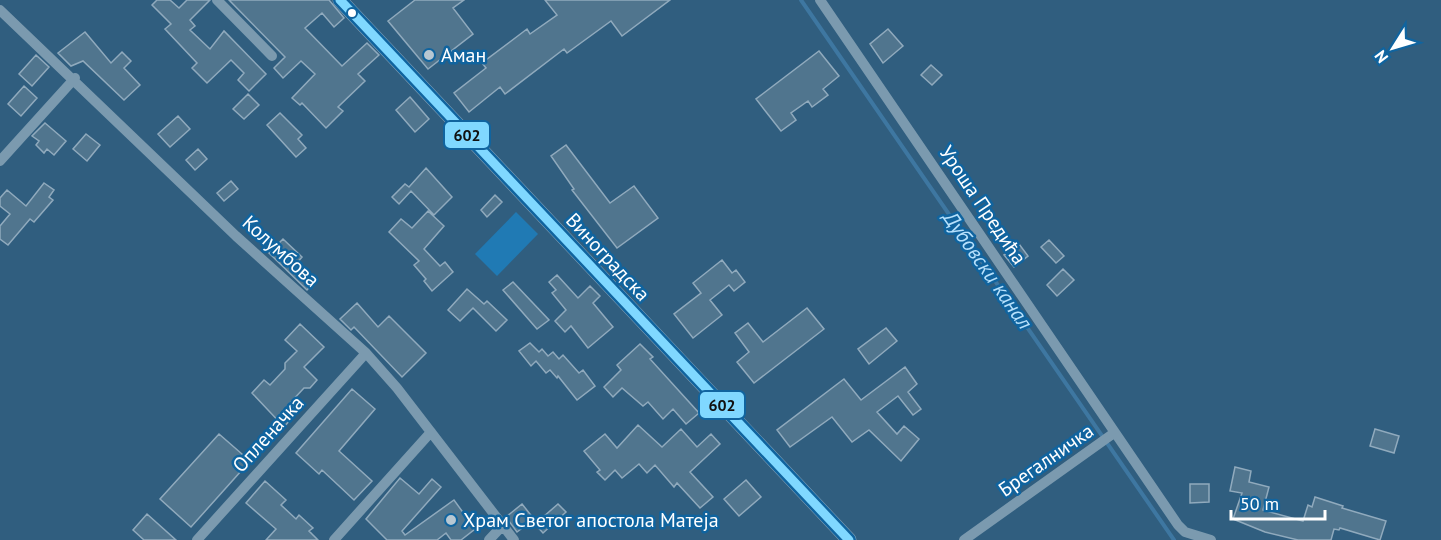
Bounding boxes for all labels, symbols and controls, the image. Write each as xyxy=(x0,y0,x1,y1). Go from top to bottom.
unlabelled marker xyxy=(346,7,358,19)
north arrow xyxy=(1363,18,1423,78)
place label: Аман xyxy=(441,42,486,68)
text: N xyxy=(1370,47,1392,67)
marker: Аман xyxy=(422,48,436,62)
line badge: 602 xyxy=(444,121,490,149)
text: 602 xyxy=(453,125,481,145)
street label: Уроша Предића xyxy=(934,141,1032,269)
water label: Дубовски канал xyxy=(936,204,1039,334)
street label: Виноградска xyxy=(560,207,656,307)
street label: Колумбова xyxy=(237,210,325,292)
street label: Опленачка xyxy=(227,390,309,478)
line badge: 602 xyxy=(699,391,745,419)
text: 602 xyxy=(708,395,736,415)
street label: Брегалничка xyxy=(993,418,1099,502)
scale bar xyxy=(1231,483,1326,521)
text: 50 m xyxy=(1240,492,1279,515)
place label: Храм Светог апостола Матеја xyxy=(463,507,719,533)
marker: Храм Светог апостола Матеја xyxy=(444,513,458,527)

